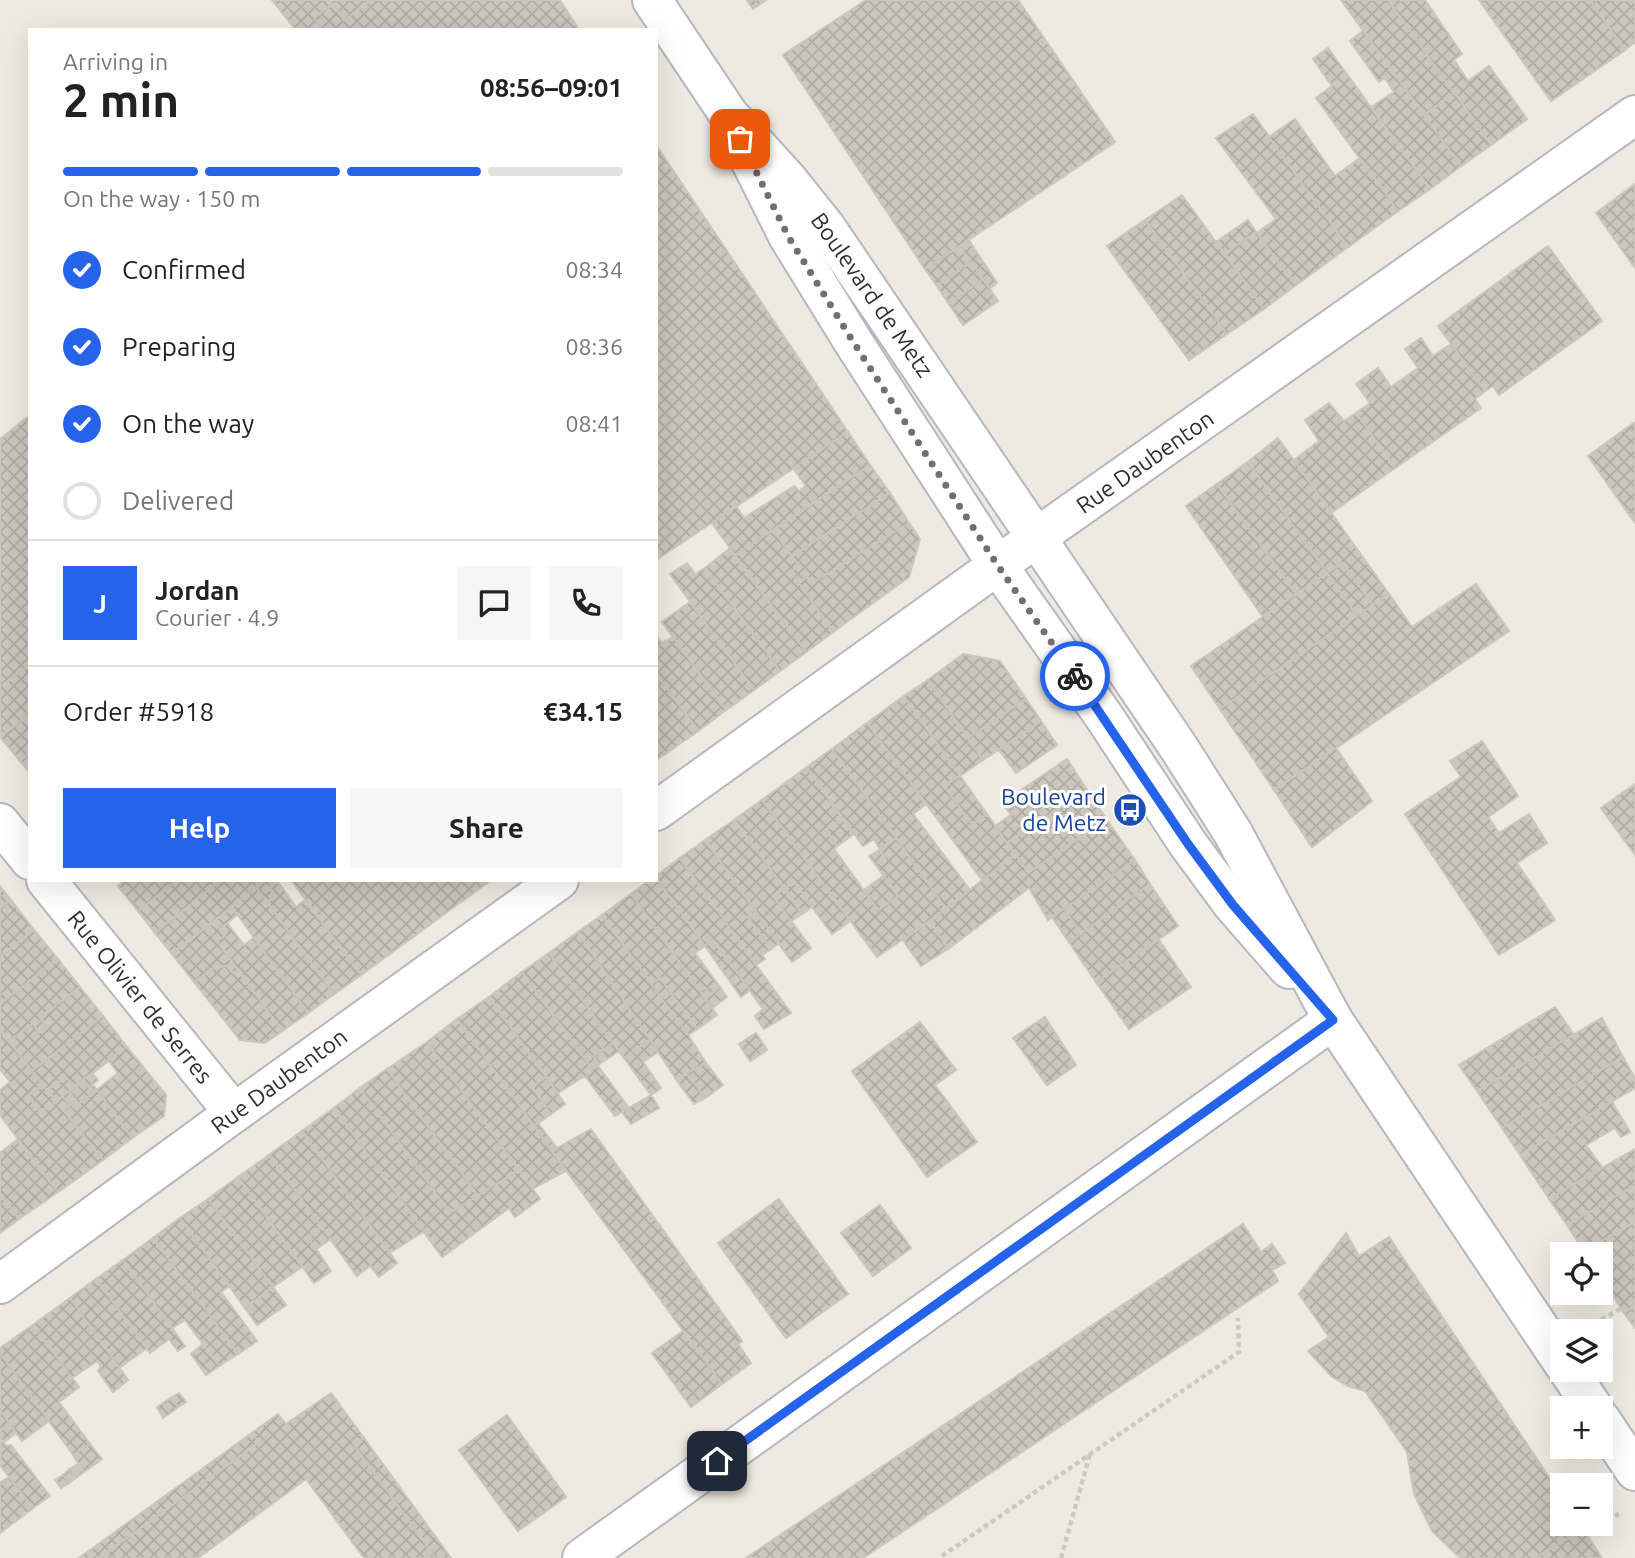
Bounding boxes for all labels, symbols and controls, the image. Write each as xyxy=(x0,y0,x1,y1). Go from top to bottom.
text: Arriving in xyxy=(63,49,168,74)
text: 08:56–09:01 xyxy=(480,73,623,102)
text: 2 min xyxy=(63,74,179,126)
pin xyxy=(710,109,770,169)
icon: bag xyxy=(721,120,759,158)
text: On the way · 150 m xyxy=(63,186,260,211)
street label: Boulevard de Metz xyxy=(807,208,938,381)
icon: check xyxy=(63,251,101,289)
text: Confirmed xyxy=(122,255,246,284)
text: 08:34 xyxy=(565,257,623,282)
icon: check xyxy=(63,328,101,366)
text: Preparing xyxy=(122,332,236,361)
text: 08:36 xyxy=(565,334,623,359)
icon: check xyxy=(63,405,101,443)
street label: Rue Daubenton xyxy=(1071,405,1218,518)
text: On the way xyxy=(122,409,254,438)
text: 08:41 xyxy=(565,411,623,436)
text: Delivered xyxy=(122,486,234,515)
button: chat xyxy=(457,566,531,640)
button: phone xyxy=(549,566,623,640)
text: Jordan xyxy=(155,576,240,605)
text: J xyxy=(93,589,107,618)
text: Courier · 4.9 xyxy=(155,605,279,630)
courier xyxy=(1040,641,1110,711)
icon: bike xyxy=(1056,657,1094,695)
text: Order #5918 xyxy=(63,697,214,726)
text: €34.15 xyxy=(543,697,623,726)
place label: Boulevard de Metz xyxy=(1001,784,1106,835)
button: Help xyxy=(63,788,336,868)
button: Share xyxy=(350,788,623,868)
bus stop icon: Boulevard de Metz xyxy=(1111,791,1149,829)
street label: Rue Olivier de Serres xyxy=(63,905,218,1088)
street label: Rue Daubenton xyxy=(206,1023,351,1138)
map controls xyxy=(1550,1242,1613,1536)
button: locate xyxy=(1550,1242,1613,1305)
button: layers xyxy=(1550,1319,1613,1382)
button: + xyxy=(1550,1396,1613,1459)
pin xyxy=(687,1431,747,1491)
icon: home xyxy=(698,1442,736,1480)
button: − xyxy=(1550,1473,1613,1536)

